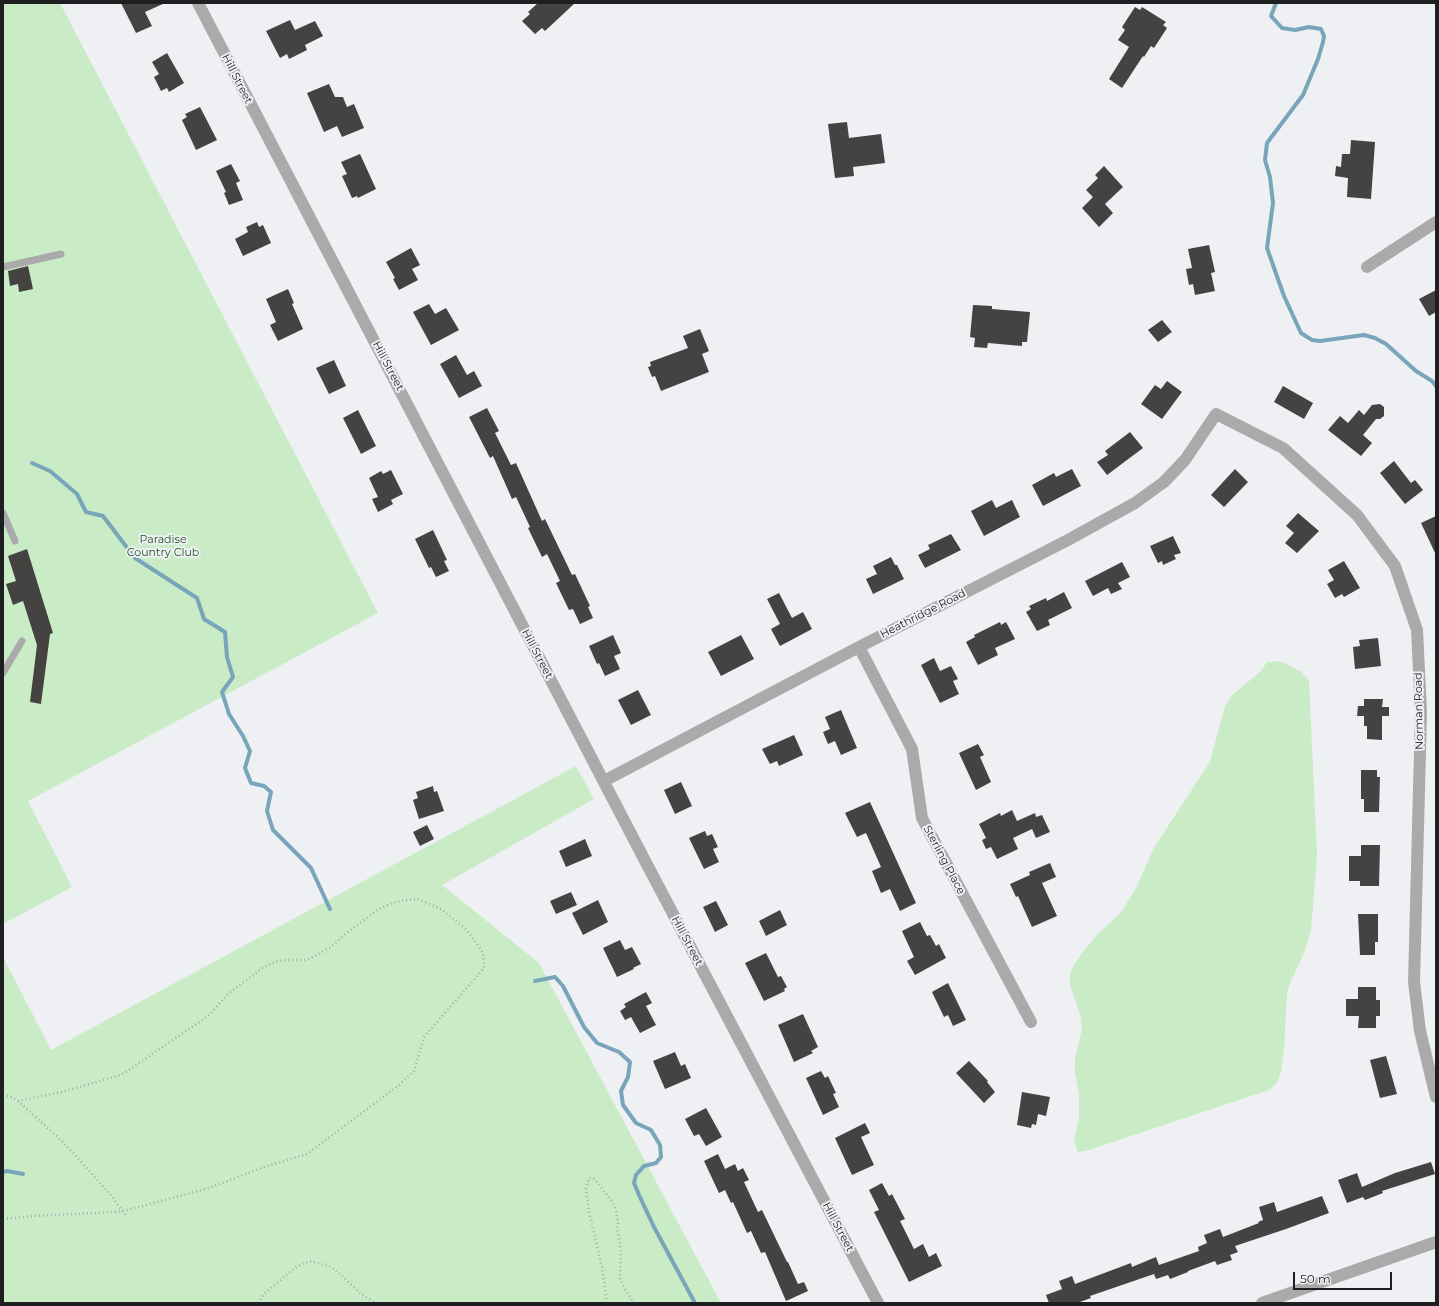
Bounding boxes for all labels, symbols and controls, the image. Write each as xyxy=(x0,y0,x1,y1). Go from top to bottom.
street label: Hill Street xyxy=(219,52,255,106)
street label: Hill Street xyxy=(370,339,406,393)
park label: Paradise Country Club xyxy=(127,533,199,559)
street label: Heathridge Road xyxy=(878,587,968,641)
street label: Hill Street xyxy=(519,627,555,681)
street label: Norman Road xyxy=(1412,672,1426,750)
street label: Sterling Place xyxy=(920,823,968,897)
street label: Hill Street xyxy=(669,914,705,968)
street label: Hill Street xyxy=(820,1200,856,1254)
scale bar xyxy=(1295,1264,1394,1290)
text: 50 m xyxy=(1300,1271,1331,1286)

